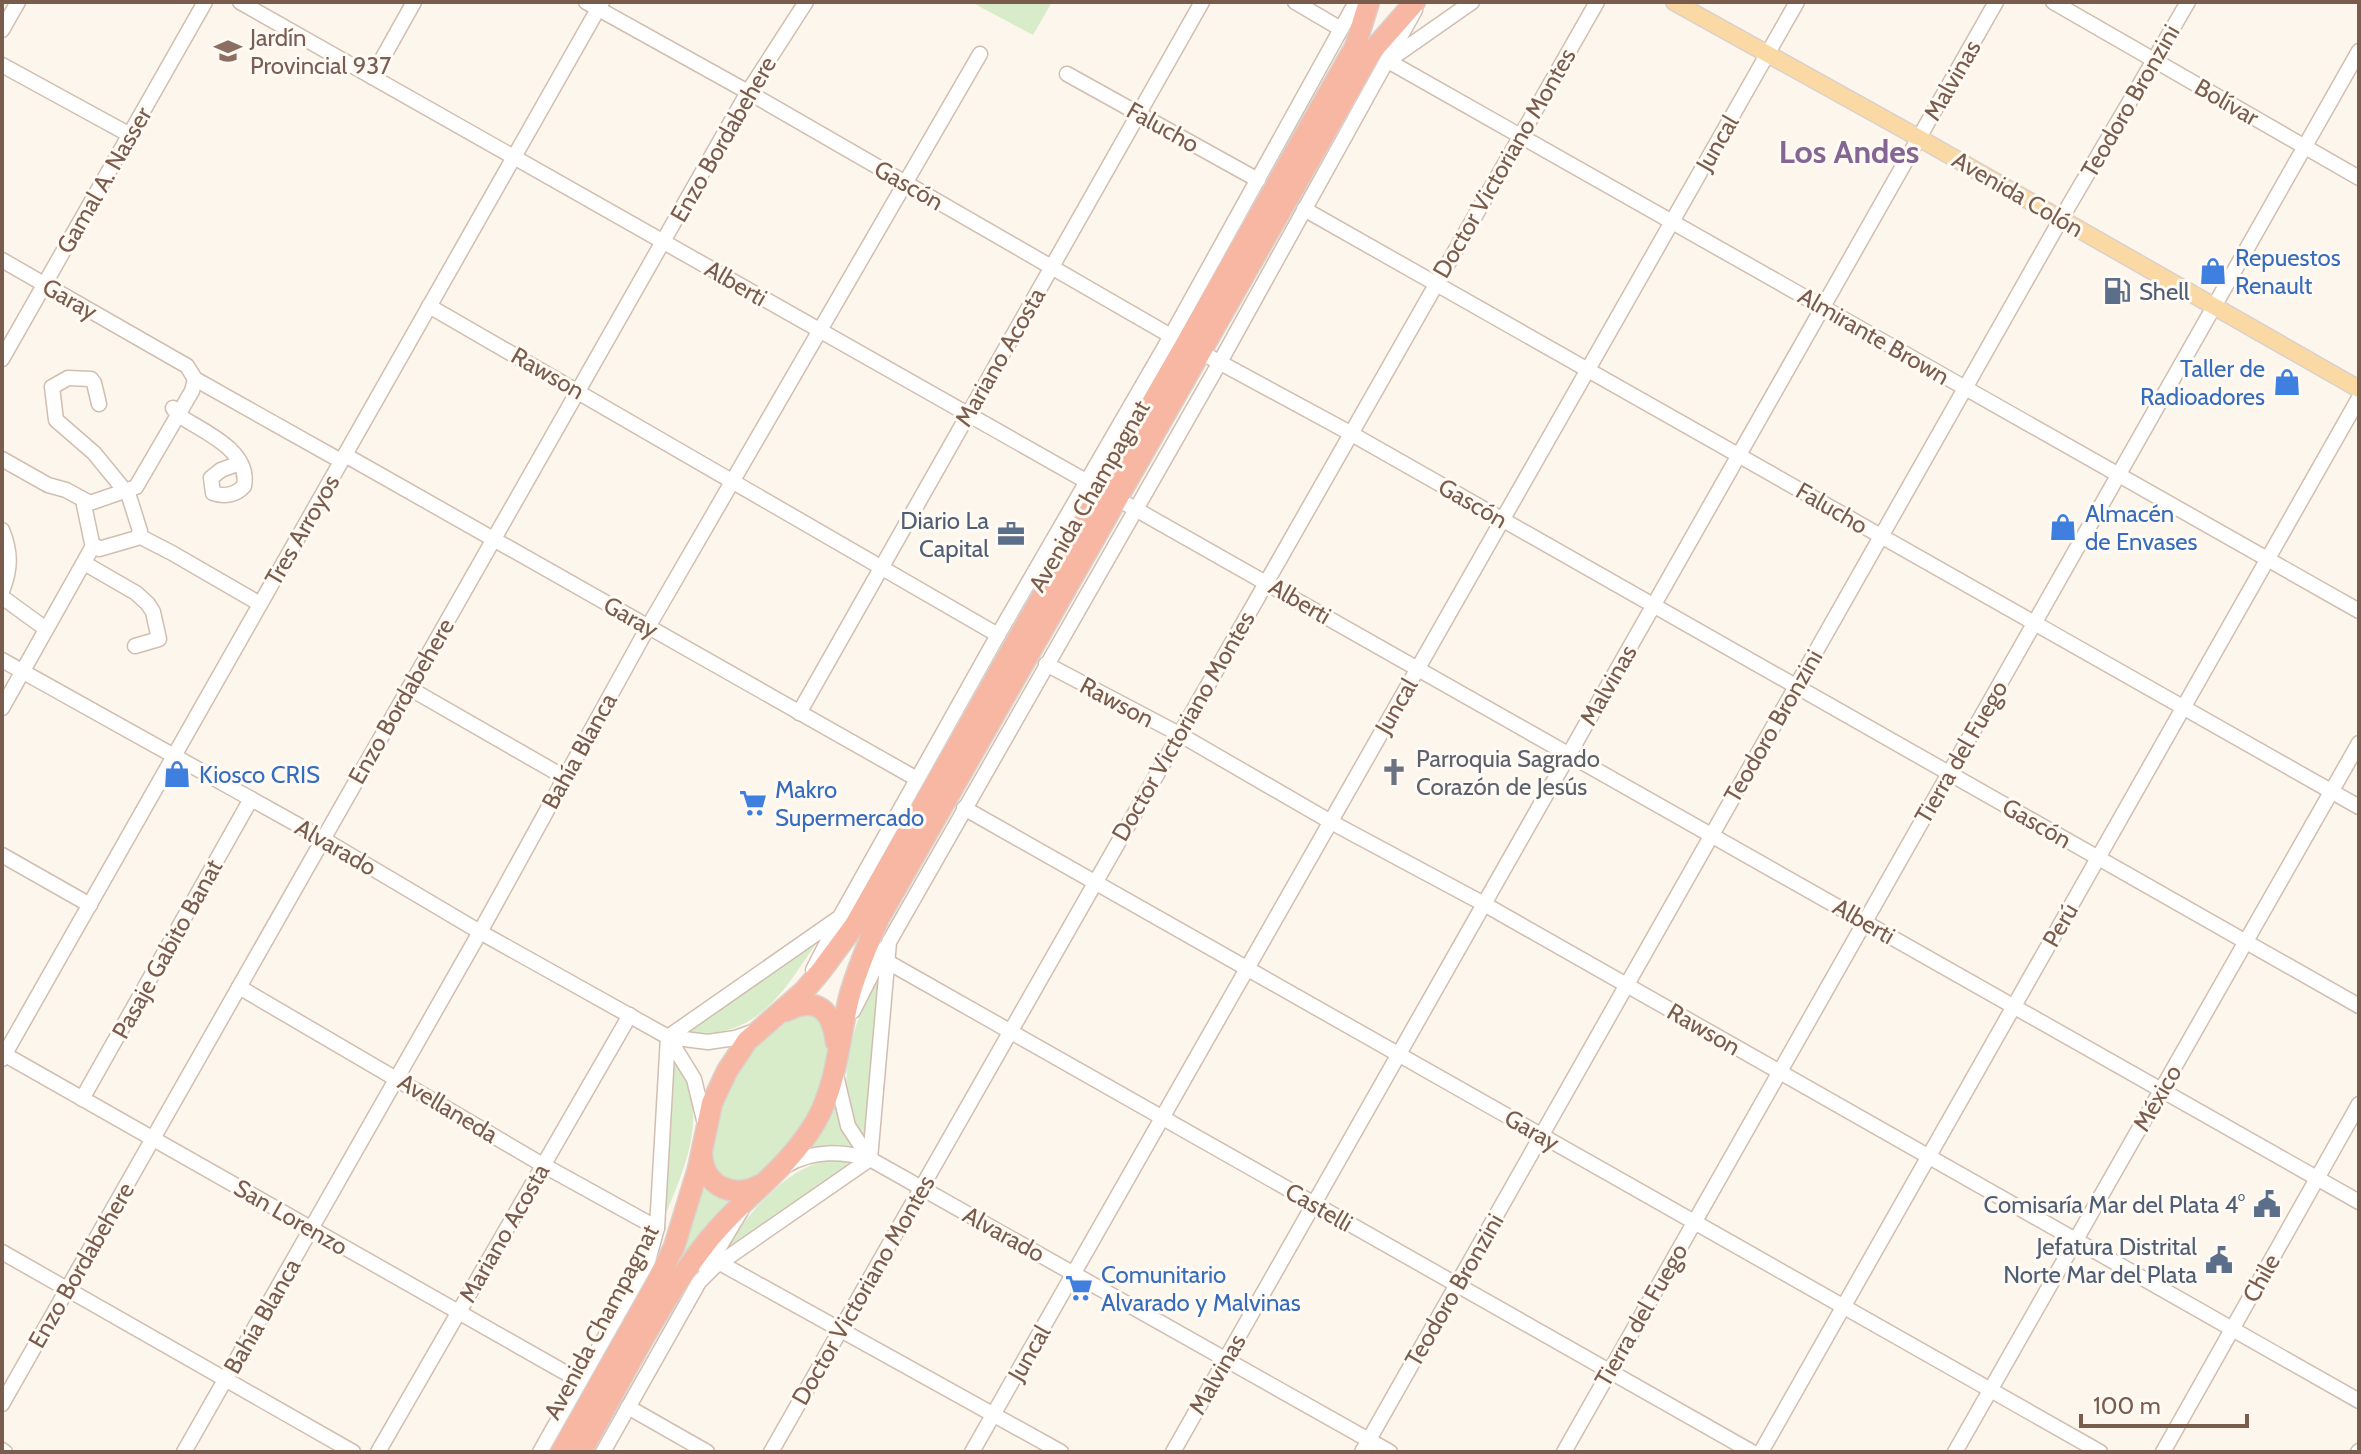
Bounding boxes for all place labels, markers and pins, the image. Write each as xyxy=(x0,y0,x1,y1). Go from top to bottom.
place label: Jardín Provincial 937 xyxy=(249,23,391,80)
school or university icon: Jardín Provincial 937 xyxy=(213,36,243,66)
place label: Repuestos Renault xyxy=(2235,243,2341,300)
shop icon: Repuestos Renault xyxy=(2198,256,2228,286)
fuel station icon: Shell xyxy=(2102,276,2132,306)
place label: Shell xyxy=(2139,277,2190,306)
place label: Taller de Radioadores xyxy=(2140,354,2265,411)
shop icon: Taller de Radioadores xyxy=(2272,367,2302,397)
place label: Almacén de Envases xyxy=(2085,499,2198,556)
place label: Diario La Capital xyxy=(900,506,989,563)
shop icon: Almacén de Envases xyxy=(2048,512,2078,542)
office icon: Diario La Capital xyxy=(996,519,1026,549)
place label: Parroquia Sagrado Corazón de Jesús xyxy=(1416,744,1600,801)
church icon: Parroquia Sagrado Corazón de Jesús xyxy=(1379,757,1409,787)
shop icon: Kiosco CRIS xyxy=(162,759,192,789)
place label: Kiosco CRIS xyxy=(199,760,320,789)
place label: Makro Supermercado xyxy=(775,775,924,832)
supermarket icon: Makro Supermercado xyxy=(738,788,768,818)
public building icon: Comisaría Mar del Plata 4° xyxy=(2252,1189,2282,1219)
place label: Comisaría Mar del Plata 4° xyxy=(1983,1190,2245,1219)
place label: Jefatura Distrital Norte Mar del Plata xyxy=(2003,1232,2197,1289)
public building icon: Jefatura Distrital Norte Mar del Plata xyxy=(2204,1245,2234,1275)
place label: Comunitario Alvarado y Malvinas xyxy=(1101,1260,1301,1317)
supermarket icon: Comunitario Alvarado y Malvinas xyxy=(1064,1273,1094,1303)

